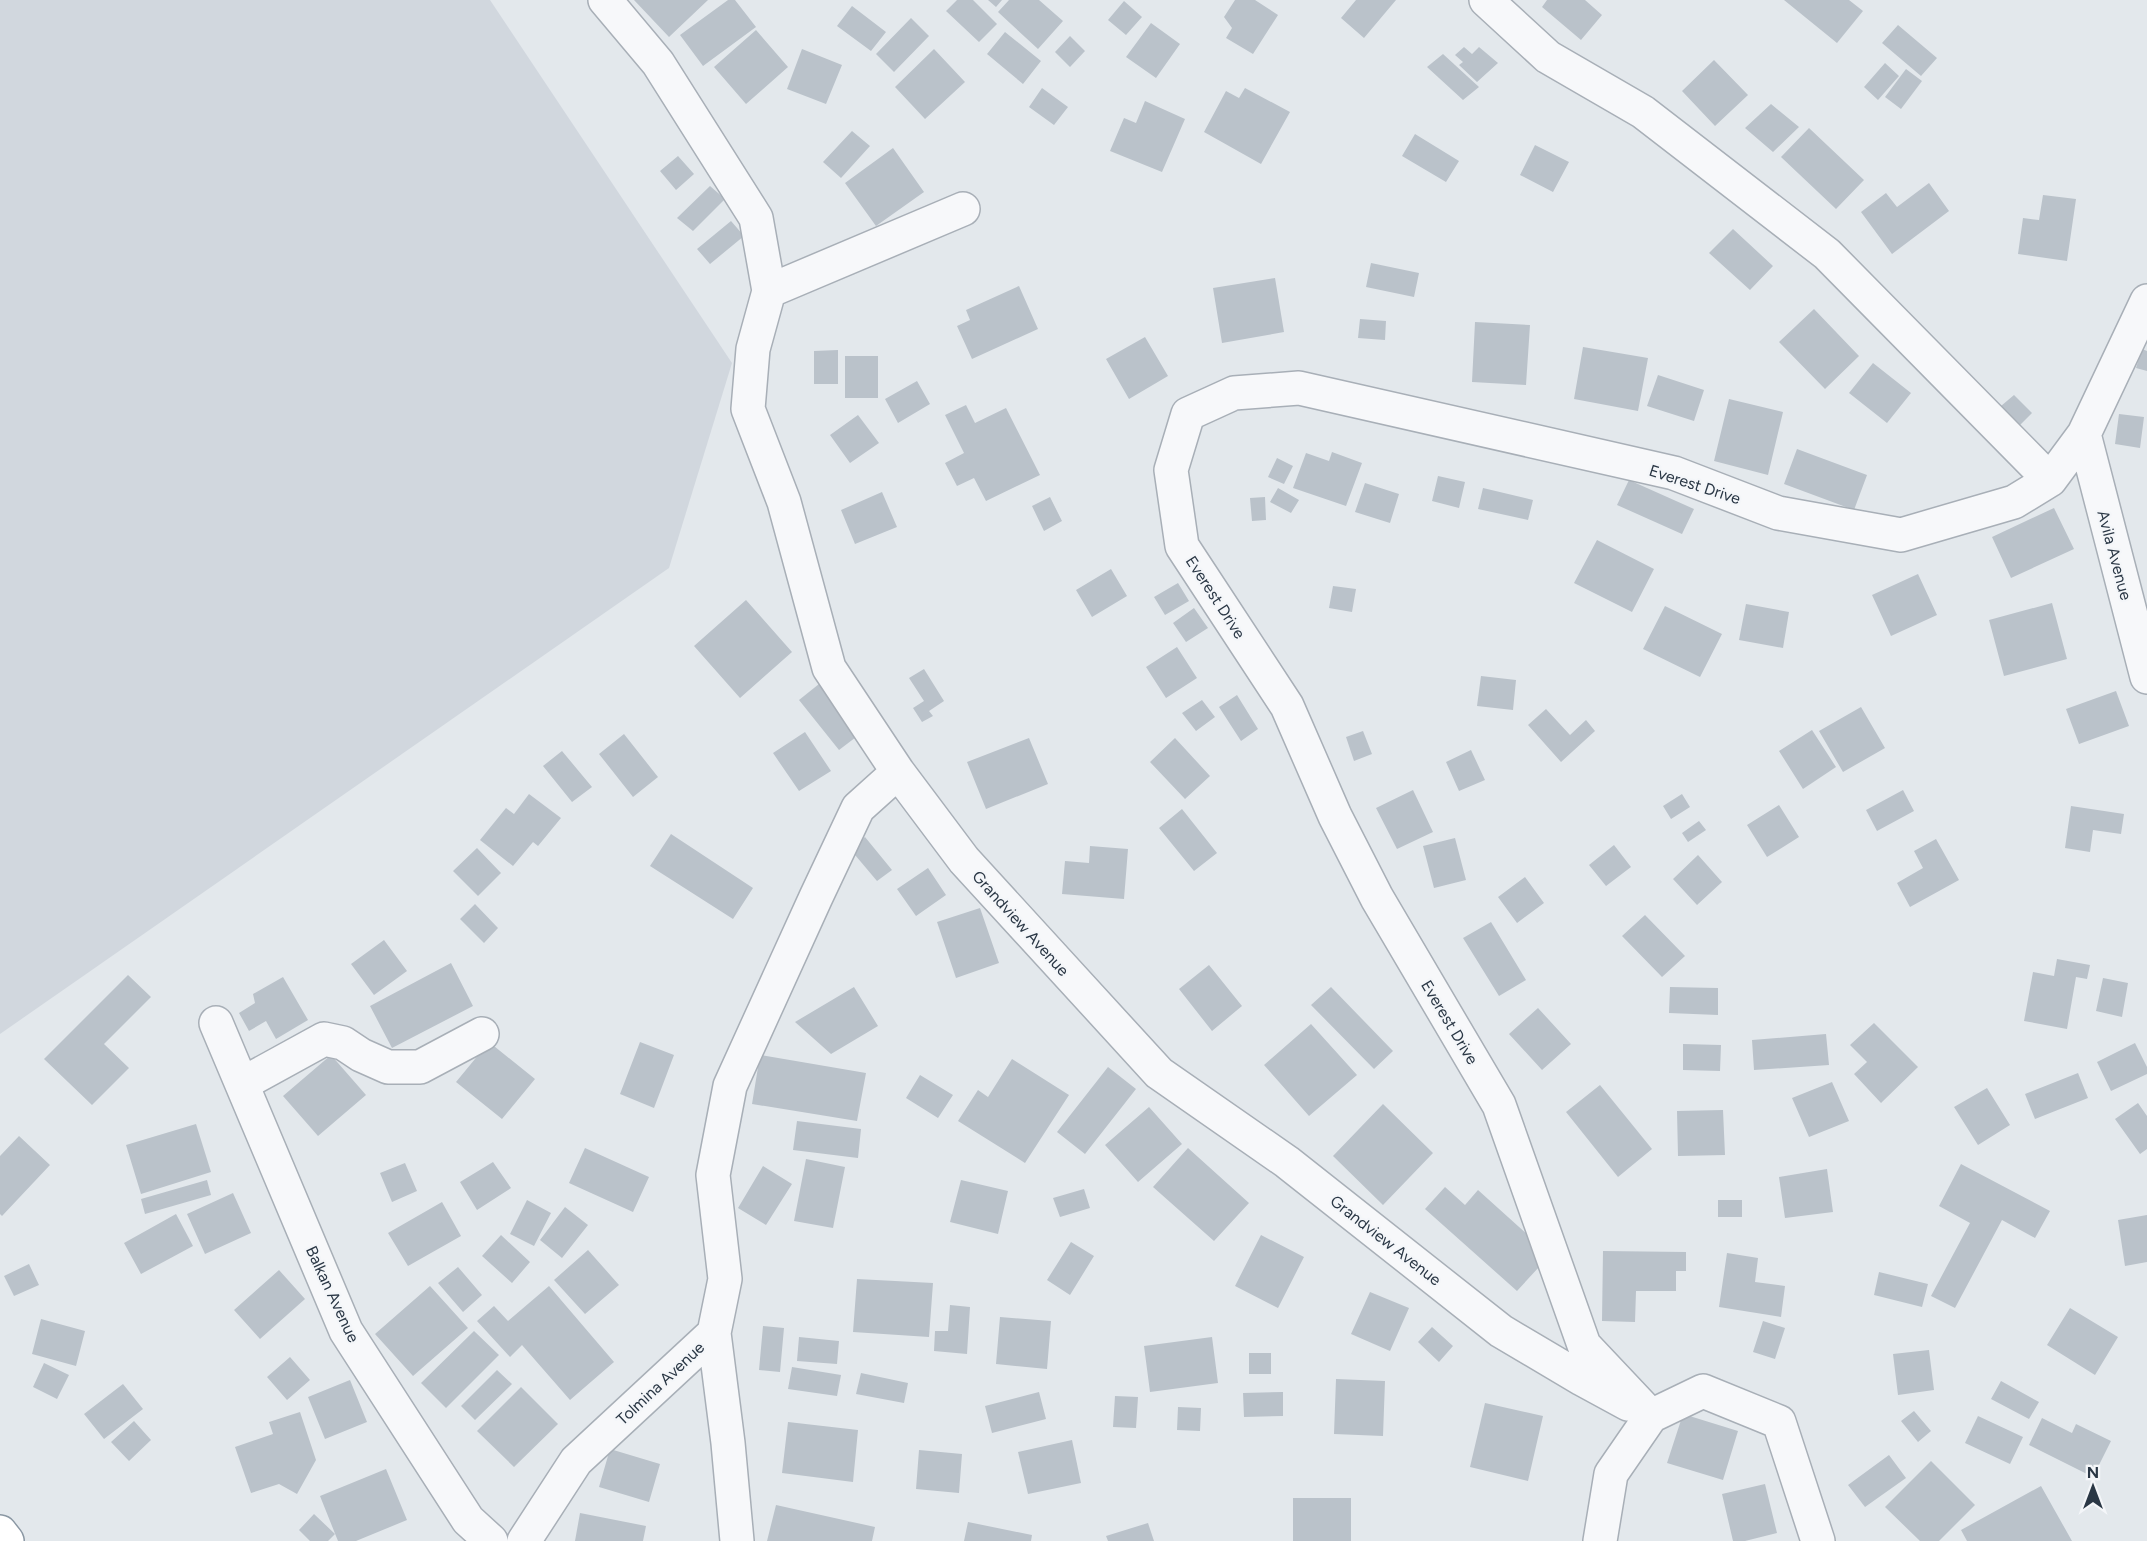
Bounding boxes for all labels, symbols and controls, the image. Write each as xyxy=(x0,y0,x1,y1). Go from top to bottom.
street label: Everest Drive xyxy=(1647,461,1743,508)
street label: Avila Avenue xyxy=(2093,508,2136,602)
street label: Everest Drive xyxy=(1182,552,1250,642)
street label: Grandview Avenue xyxy=(968,867,1073,980)
street label: Everest Drive xyxy=(1417,977,1482,1068)
street label: Grandview Avenue xyxy=(1327,1191,1445,1290)
street label: Balkan Avenue xyxy=(302,1243,363,1346)
street label: Tolmina Avenue xyxy=(612,1338,708,1429)
north arrow xyxy=(2063,1457,2123,1517)
text: N xyxy=(2087,1463,2099,1482)

